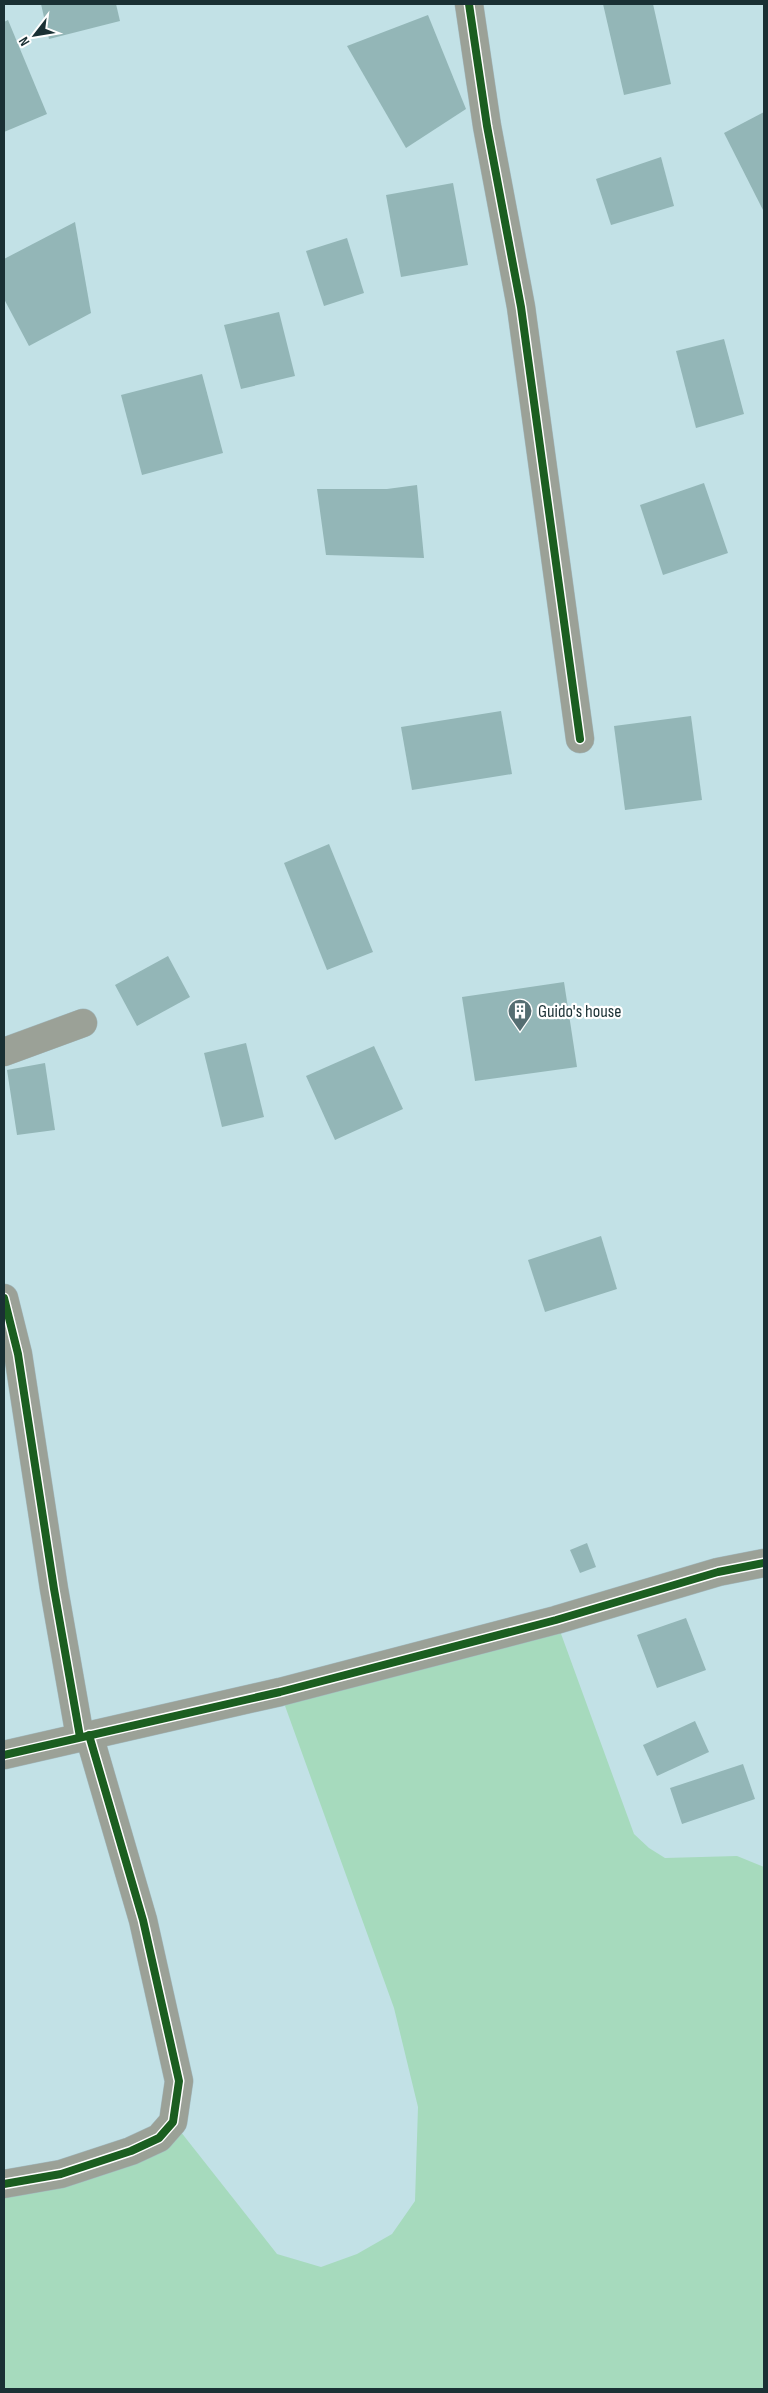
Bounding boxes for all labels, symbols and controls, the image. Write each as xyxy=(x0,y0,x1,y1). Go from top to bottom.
north arrow xyxy=(10,10,60,60)
text: N xyxy=(15,34,33,49)
building icon: Guido's house xyxy=(507,998,533,1032)
place label: Guido's house xyxy=(538,1001,621,1022)

